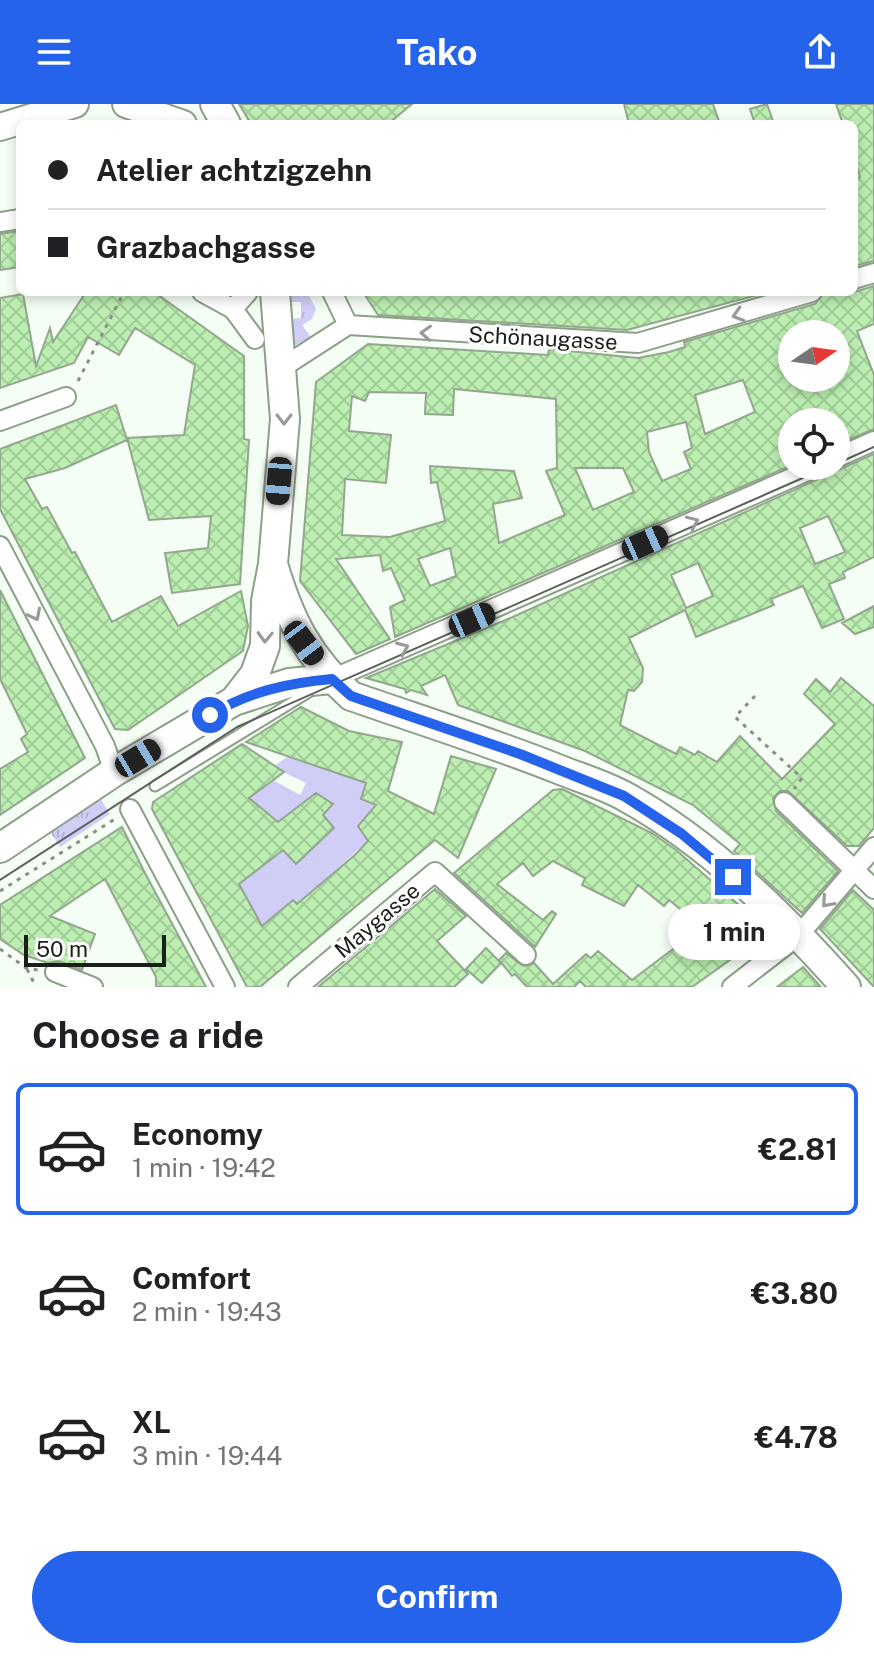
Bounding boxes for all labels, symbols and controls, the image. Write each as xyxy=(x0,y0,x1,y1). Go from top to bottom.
icon: menu xyxy=(32,30,76,74)
icon: share xyxy=(798,30,842,74)
text: Tako xyxy=(397,31,478,73)
text: Atelier achtzigzehn xyxy=(96,152,372,188)
text: Grazbachgasse xyxy=(96,229,316,265)
one-way arrow xyxy=(731,306,745,322)
north arrow xyxy=(778,320,850,392)
map controls xyxy=(778,320,850,480)
street label: Schönaugasse xyxy=(468,321,618,355)
one-way arrow xyxy=(419,324,432,341)
button: locate xyxy=(778,408,850,480)
one-way arrow xyxy=(275,413,293,426)
car xyxy=(265,456,293,506)
one-way arrow xyxy=(685,515,699,531)
car xyxy=(618,522,672,564)
car xyxy=(445,599,499,641)
one-way arrow xyxy=(26,607,41,622)
car xyxy=(280,617,328,669)
one-way arrow xyxy=(256,631,273,644)
one-way arrow xyxy=(395,642,409,658)
route start xyxy=(192,697,228,733)
car xyxy=(111,735,165,781)
route end xyxy=(715,859,751,895)
street label: Maygasse xyxy=(329,877,425,963)
one-way arrow xyxy=(822,893,837,907)
callout: 1 min xyxy=(667,905,799,961)
text: 1 min xyxy=(703,916,765,947)
scale bar xyxy=(24,931,166,967)
text: 50 m xyxy=(36,936,88,962)
text: Choose a ride xyxy=(32,1014,264,1056)
icon: car xyxy=(36,1113,108,1185)
text: Economy xyxy=(132,1116,263,1152)
text: €2.81 xyxy=(758,1131,838,1167)
text: 1 min · 19:42 xyxy=(132,1152,276,1183)
icon: car xyxy=(36,1257,108,1329)
text: Comfort xyxy=(132,1260,251,1296)
text: €3.80 xyxy=(751,1275,838,1311)
text: 2 min · 19:43 xyxy=(132,1296,282,1327)
icon: car xyxy=(36,1401,108,1473)
text: XL xyxy=(132,1404,171,1440)
text: €4.78 xyxy=(755,1419,838,1455)
text: 3 min · 19:44 xyxy=(132,1440,282,1471)
button: Confirm xyxy=(32,1551,842,1643)

